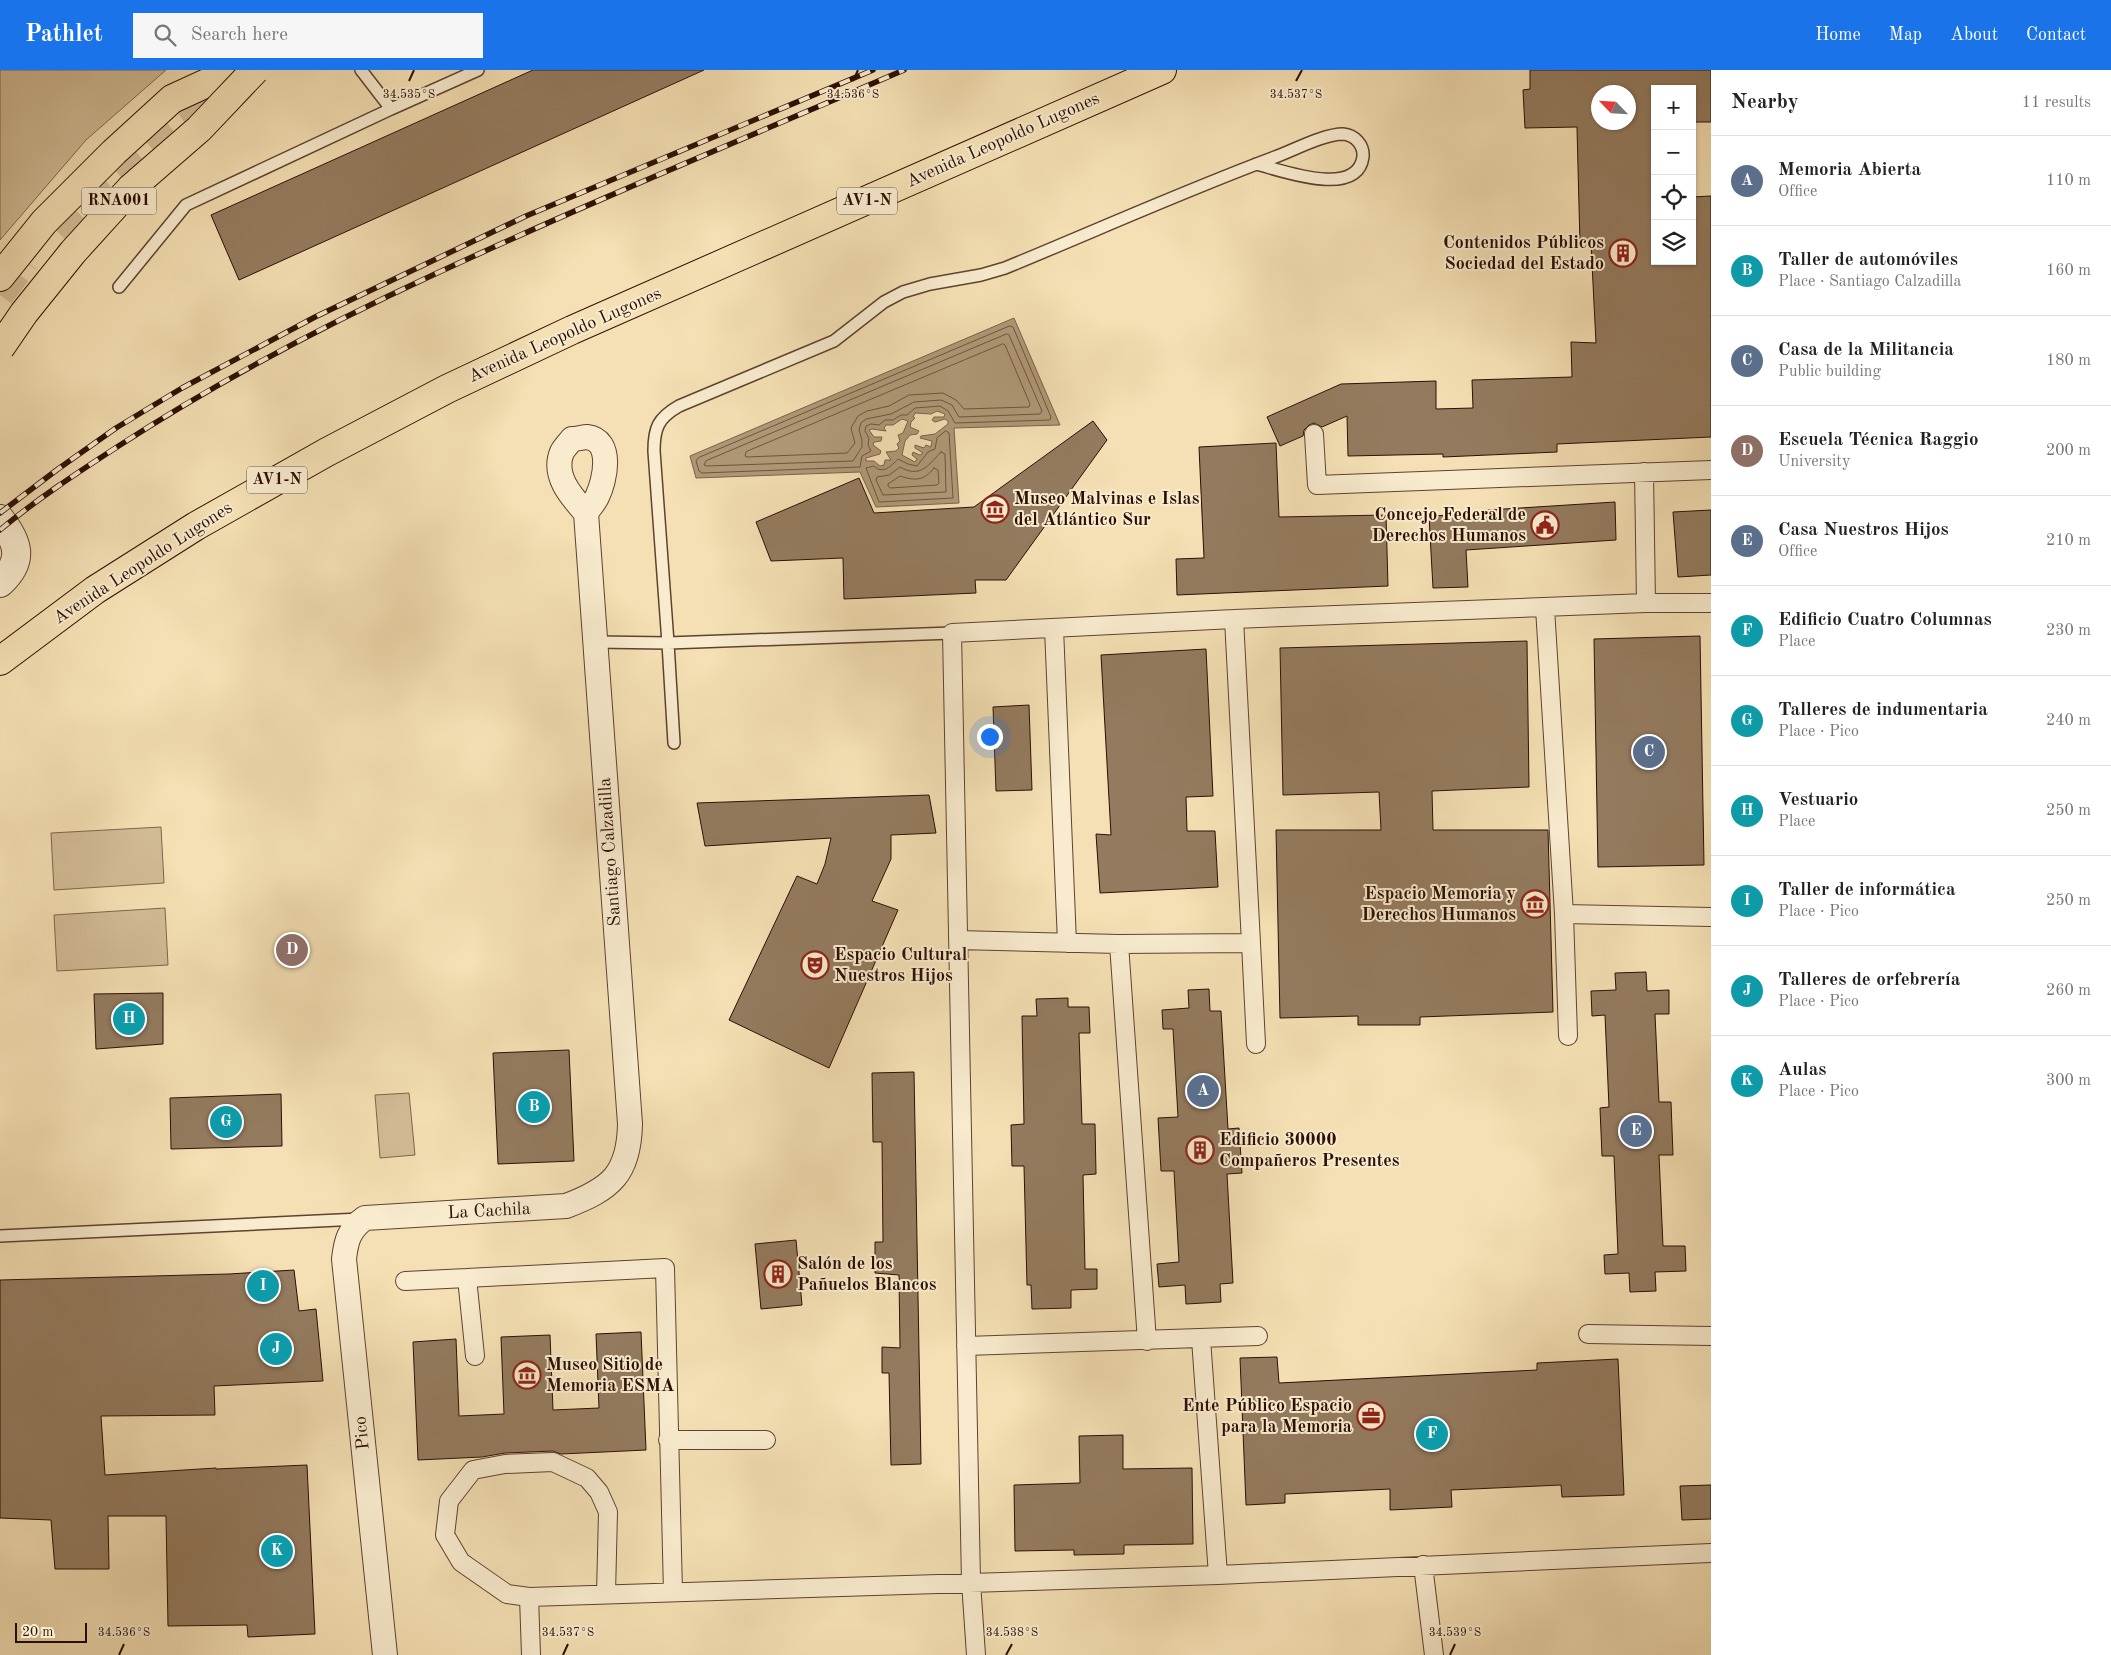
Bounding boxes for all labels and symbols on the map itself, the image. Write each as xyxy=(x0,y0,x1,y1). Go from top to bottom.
north arrow xyxy=(1591,85,1636,130)
text: 34.535°S xyxy=(383,88,435,101)
text: 34.536°S xyxy=(827,88,879,101)
text: 34.537°S xyxy=(1270,88,1322,101)
street label: Avenida Leopoldo Lugones xyxy=(904,89,1102,191)
road number: RNA001 xyxy=(82,188,156,214)
road number: AV1-N xyxy=(837,188,897,214)
place label: Contenidos Públicos Sociedad del Estado xyxy=(1443,234,1604,273)
building icon: Contenidos Públicos Sociedad del Estado xyxy=(1608,238,1638,268)
street label: Avenida Leopoldo Lugones xyxy=(466,284,664,386)
road number: AV1-N xyxy=(247,466,307,494)
place label: Museo Malvinas e Islas del Atlántico Sur xyxy=(1014,490,1200,529)
museum icon: Museo Malvinas e Islas del Atlántico Sur xyxy=(980,494,1010,524)
street label: Avenida Leopoldo Lugones xyxy=(50,498,236,628)
place label: Concejo Federal de Derechos Humanos xyxy=(1372,506,1526,545)
public building icon: Concejo Federal de Derechos Humanos xyxy=(1530,510,1560,540)
your location xyxy=(977,724,1003,750)
pin: C xyxy=(1633,733,1665,771)
street label: Santiago Calzadilla xyxy=(596,777,624,927)
place label: Espacio Memoria y Derechos Humanos xyxy=(1362,885,1516,924)
museum icon: Espacio Memoria y Derechos Humanos xyxy=(1520,889,1550,919)
pin: D xyxy=(276,931,308,969)
place label: Espacio Cultural Nuestros Hijos xyxy=(834,946,968,985)
theatre icon: Espacio Cultural Nuestros Hijos xyxy=(800,950,830,980)
pin: H xyxy=(113,1000,145,1038)
pin: A xyxy=(1187,1072,1219,1110)
pin: B xyxy=(518,1088,550,1126)
pin: G xyxy=(210,1103,242,1141)
pin: E xyxy=(1620,1112,1652,1150)
place label: Edificio 30000 Compañeros Presentes xyxy=(1219,1131,1400,1170)
building icon: Edificio 30000 Compañeros Presentes xyxy=(1185,1135,1215,1165)
street label: La Cachila xyxy=(447,1200,531,1222)
place label: Salón de los Pañuelos Blancos xyxy=(797,1255,937,1294)
building icon: Salón de los Pañuelos Blancos xyxy=(763,1259,793,1289)
pin: I xyxy=(247,1267,279,1305)
pin: J xyxy=(260,1330,292,1368)
place label: Museo Sitio de Memoria ESMA xyxy=(546,1356,675,1395)
museum icon: Museo Sitio de Memoria ESMA xyxy=(512,1360,542,1390)
place label: Ente Público Espacio para la Memoria xyxy=(1182,1397,1352,1436)
office icon: Ente Público Espacio para la Memoria xyxy=(1356,1401,1386,1431)
street label: Pico xyxy=(351,1415,373,1451)
pin: F xyxy=(1416,1415,1448,1453)
pin: K xyxy=(261,1532,293,1570)
scale bar xyxy=(15,1620,88,1643)
text: 34.536°S xyxy=(98,1626,150,1639)
text: 34.537°S xyxy=(542,1626,594,1639)
text: 34.538°S xyxy=(986,1626,1038,1639)
text: 34.539°S xyxy=(1429,1626,1481,1639)

